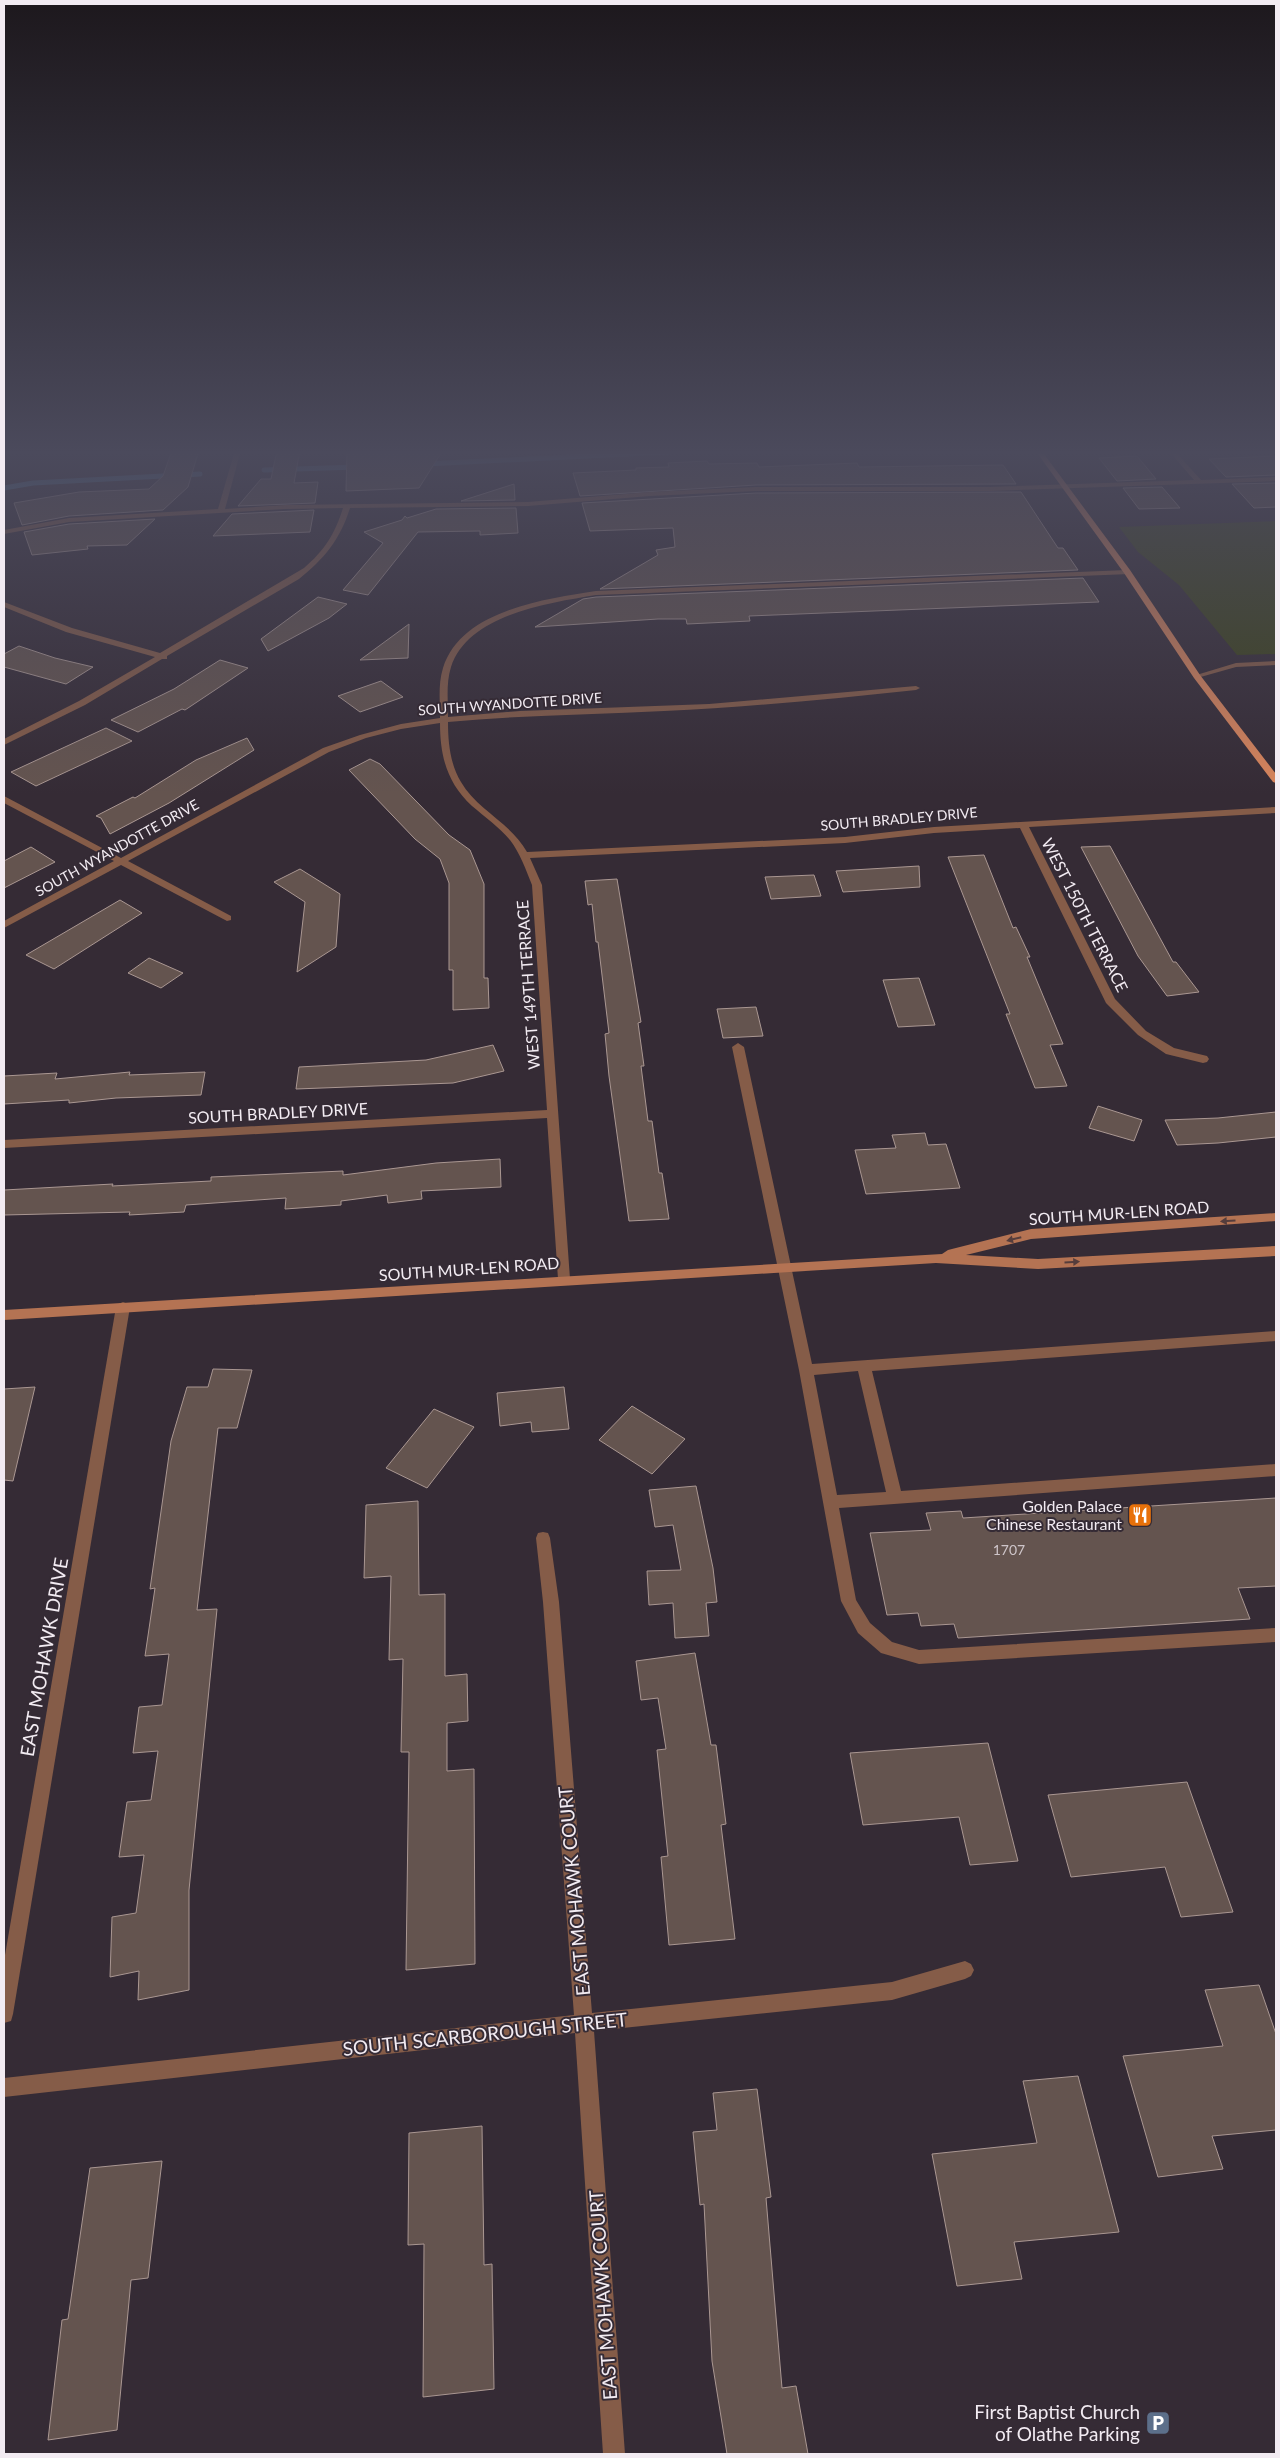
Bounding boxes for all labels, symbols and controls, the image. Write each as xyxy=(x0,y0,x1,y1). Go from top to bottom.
street label: SOUTH WYANDOTTE DRIVE xyxy=(417,689,603,718)
street label: SOUTH WYANDOTTE DRIVE xyxy=(32,795,202,900)
street label: SOUTH BRADLEY DRIVE xyxy=(820,803,978,834)
street label: WEST 150TH TERRACE xyxy=(1038,835,1132,995)
street label: WEST 149TH TERRACE xyxy=(512,900,543,1070)
street label: SOUTH BRADLEY DRIVE xyxy=(188,1098,368,1127)
street label: SOUTH MUR-LEN ROAD xyxy=(1028,1197,1210,1228)
one-way arrow xyxy=(1219,1217,1235,1225)
one-way arrow xyxy=(1006,1235,1021,1243)
street label: SOUTH MUR-LEN ROAD xyxy=(378,1253,560,1284)
one-way arrow xyxy=(1064,1258,1080,1266)
place label: Golden Palace Chinese Restaurant xyxy=(986,1496,1122,1533)
restaurant icon: Golden Palace Chinese Restaurant xyxy=(1127,1502,1153,1528)
house number: 1707 xyxy=(993,1541,1025,1558)
street label: EAST MOHAWK DRIVE xyxy=(15,1556,72,1758)
street label: EAST MOHAWK COURT xyxy=(553,1785,594,1997)
street label: SOUTH SCARBOROUGH STREET xyxy=(341,2007,628,2060)
street label: EAST MOHAWK COURT xyxy=(584,2189,621,2401)
place label: First Baptist Church of Olathe Parking xyxy=(974,2400,1140,2445)
parking icon: First Baptist Church of Olathe Parking xyxy=(1145,2410,1171,2436)

